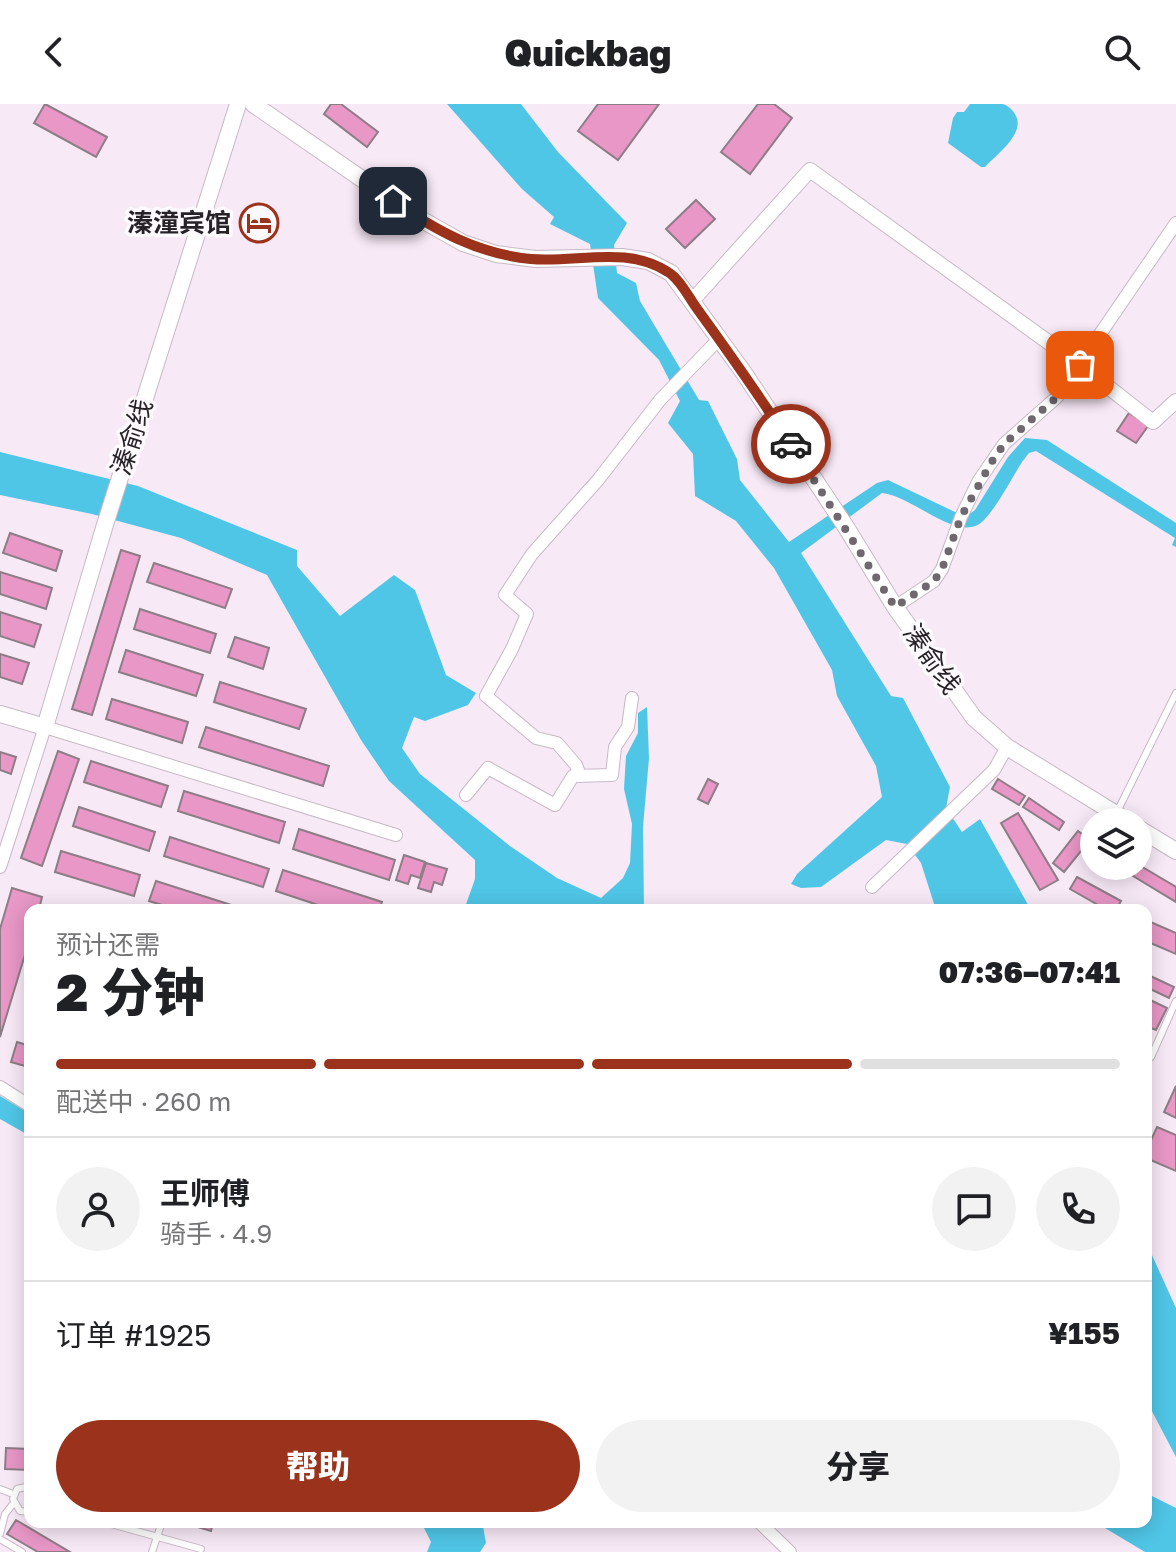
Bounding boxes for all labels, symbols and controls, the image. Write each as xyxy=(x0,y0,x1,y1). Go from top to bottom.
icon: back xyxy=(32,30,76,74)
icon: search xyxy=(1100,30,1144,74)
text: Quickbag xyxy=(505,31,671,74)
pin xyxy=(359,167,427,235)
icon: home xyxy=(371,179,415,223)
hotel icon: 溱潼宾馆 xyxy=(238,202,280,244)
place label: 溱潼宾馆 xyxy=(127,207,231,238)
pin xyxy=(1046,331,1114,399)
icon: bag xyxy=(1058,343,1102,387)
street label: 溱俞线 xyxy=(105,395,158,479)
courier xyxy=(751,404,831,484)
icon: car xyxy=(769,422,813,466)
street label: 溱俞线 xyxy=(897,618,967,700)
map controls xyxy=(1080,808,1152,880)
button: layers xyxy=(1080,808,1152,880)
text: 预计还需 xyxy=(56,929,160,960)
text: 07:36–07:41 xyxy=(938,954,1120,990)
text: 2 分钟 xyxy=(56,960,205,1022)
text: 配送中 · 260 m xyxy=(56,1086,231,1117)
button: person xyxy=(56,1167,140,1251)
button: chat xyxy=(932,1167,1016,1251)
button: phone xyxy=(1036,1167,1120,1251)
text: 王师傅 xyxy=(160,1175,250,1211)
text: 骑手 · 4.9 xyxy=(160,1218,272,1249)
text: ¥155 xyxy=(1048,1315,1120,1351)
text: 订单 #1925 xyxy=(56,1317,211,1353)
button: 帮助 xyxy=(56,1420,580,1512)
button: 分享 xyxy=(596,1420,1120,1512)

